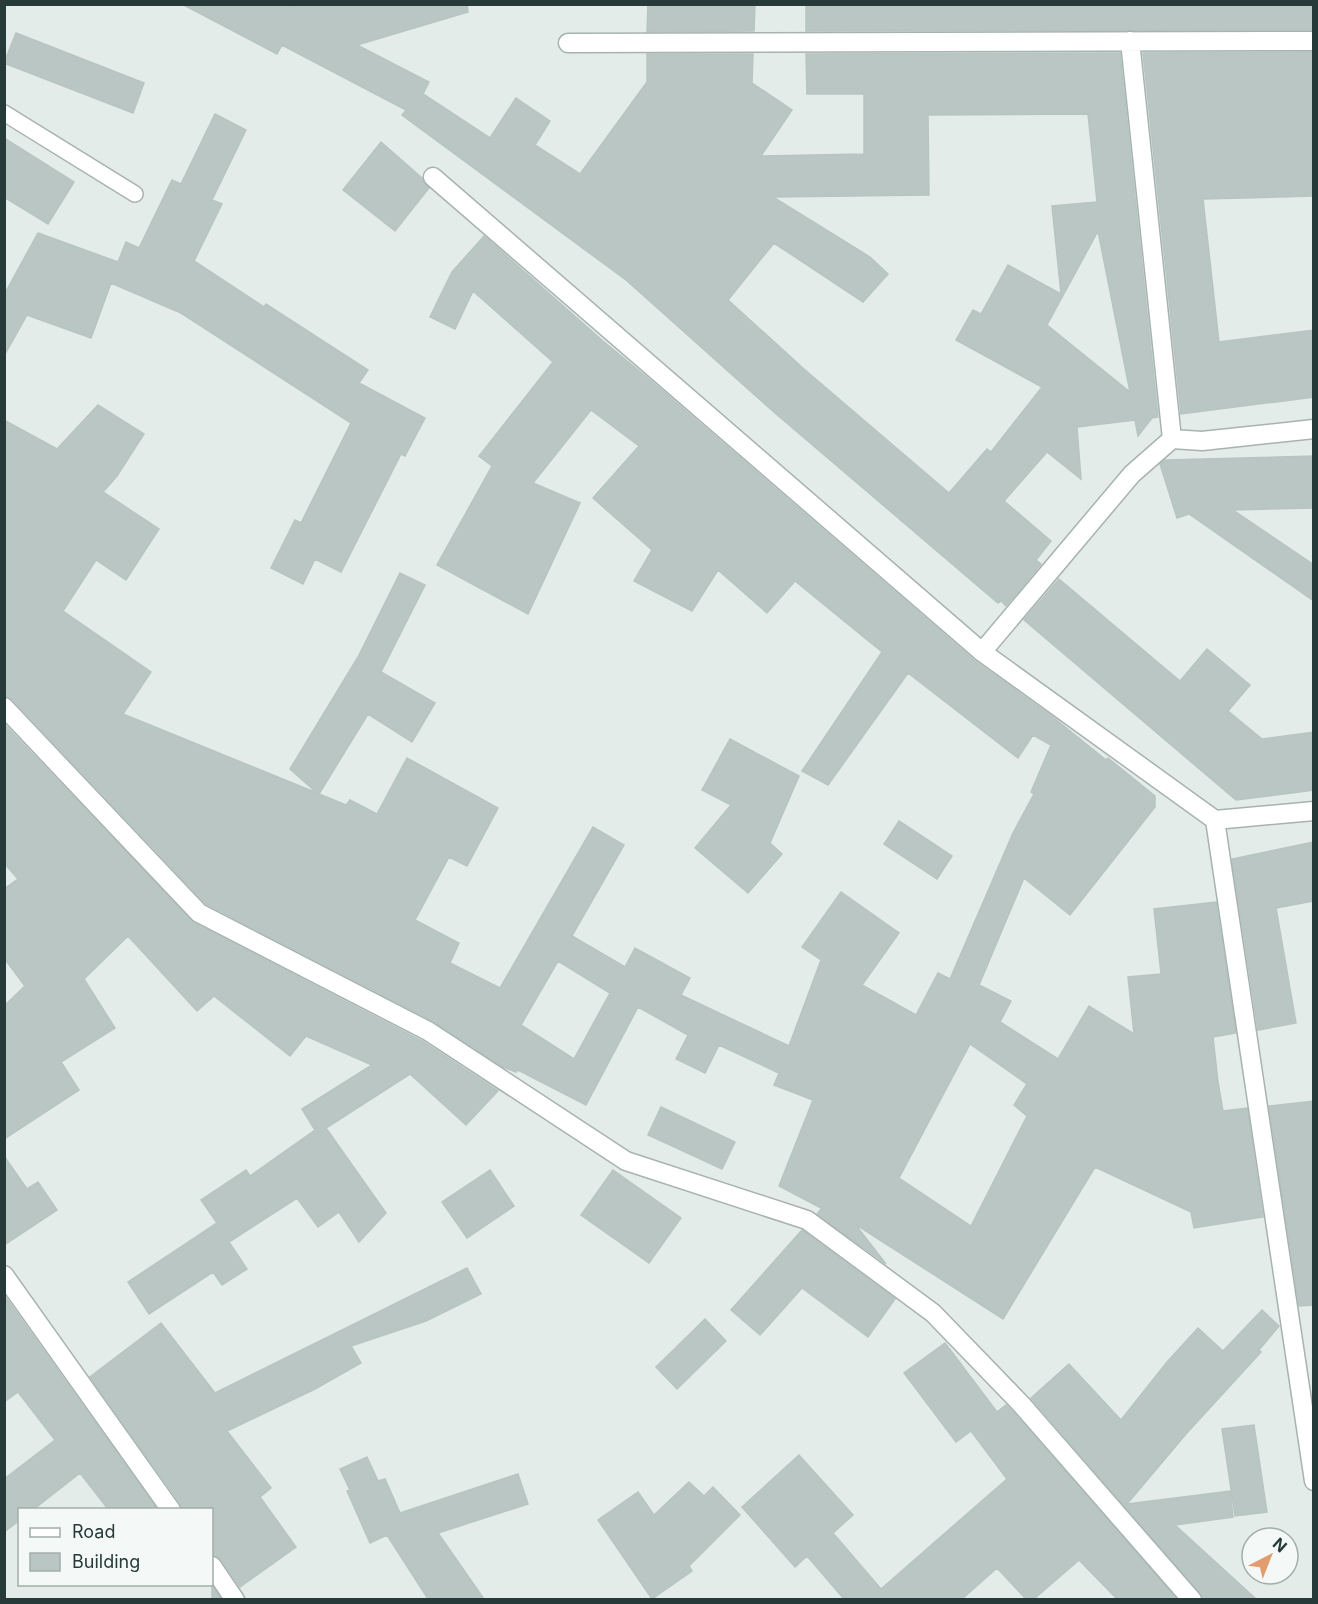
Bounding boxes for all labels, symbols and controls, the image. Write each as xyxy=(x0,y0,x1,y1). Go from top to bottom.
legend xyxy=(18,1508,213,1586)
text: Road xyxy=(72,1521,115,1542)
north arrow xyxy=(1240,1526,1300,1586)
text: N xyxy=(1269,1533,1291,1556)
text: Building xyxy=(72,1551,140,1572)

